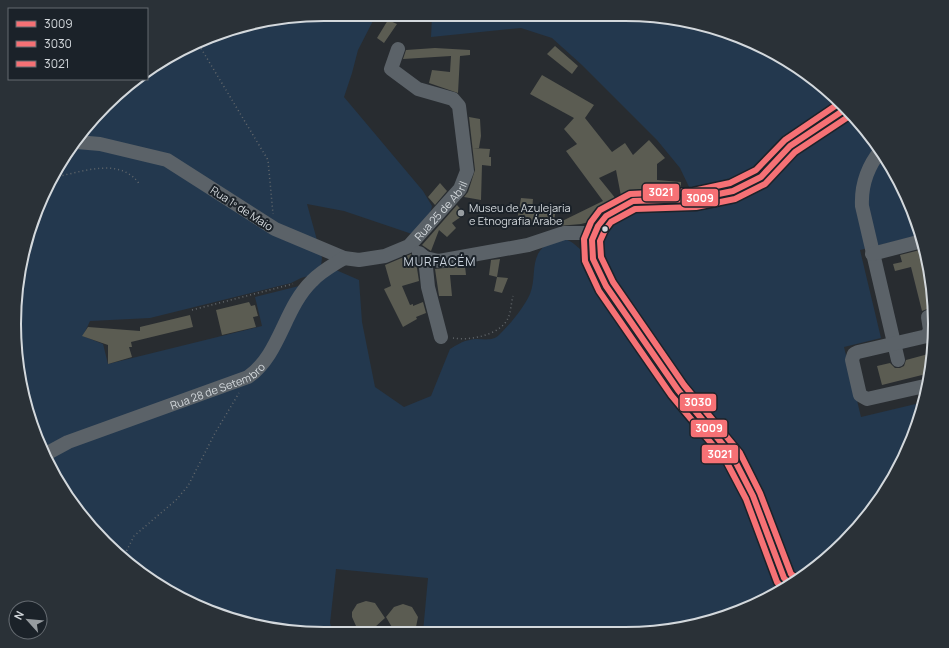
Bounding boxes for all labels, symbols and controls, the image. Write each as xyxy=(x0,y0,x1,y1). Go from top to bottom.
legend xyxy=(8,8,148,80)
text: 3009 xyxy=(44,15,73,32)
text: 3030 xyxy=(44,35,72,52)
text: 3021 xyxy=(44,55,69,72)
street label: Rua 25 de Abril xyxy=(410,179,470,243)
street label: Rua 1º de Maio xyxy=(208,182,277,234)
line badge: 3021 xyxy=(642,183,680,202)
text: 3021 xyxy=(648,184,674,199)
line badge: 3009 xyxy=(681,188,719,207)
text: 3009 xyxy=(686,190,714,205)
place label: Museu de Azulejaria e Etnografia Árabe xyxy=(469,200,571,228)
marker: Museu de Azulejaria e Etnografia Árabe xyxy=(456,208,466,218)
unlabelled marker xyxy=(600,224,610,234)
district label: MURFACÉM xyxy=(404,253,476,270)
street label: Rua 28 de Setembro xyxy=(168,359,268,412)
line badge: 3030 xyxy=(679,393,717,412)
text: 3030 xyxy=(684,394,712,409)
line badge: 3009 xyxy=(690,419,728,438)
text: 3009 xyxy=(695,420,723,435)
line badge: 3021 xyxy=(701,444,739,464)
text: 3021 xyxy=(707,446,733,461)
north arrow xyxy=(8,600,48,640)
text: N xyxy=(10,608,27,622)

